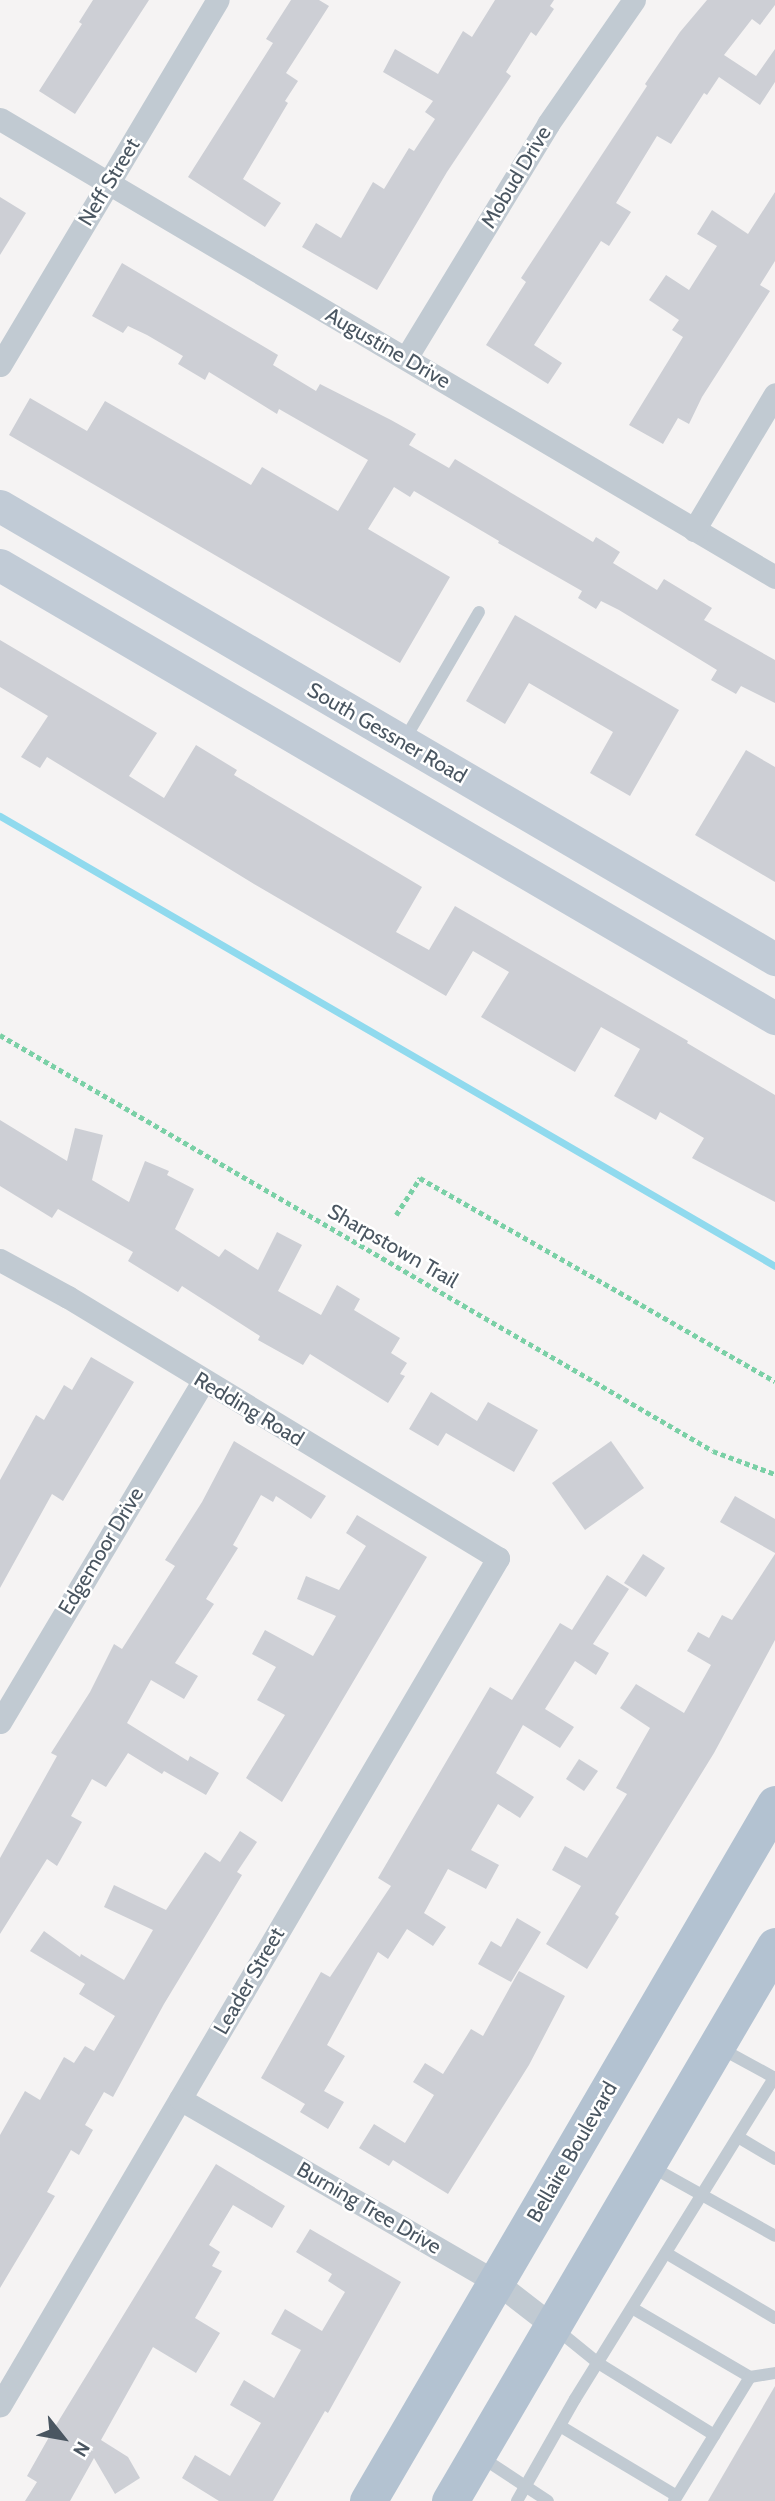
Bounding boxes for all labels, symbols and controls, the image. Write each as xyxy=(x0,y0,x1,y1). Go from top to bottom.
street label: Mobud Drive xyxy=(476,121,556,233)
street label: Neff Street xyxy=(73,134,145,230)
street label: Augustine Drive xyxy=(321,302,455,394)
street label: South Gessner Road xyxy=(303,677,471,789)
street label: Sharpstown Trail xyxy=(323,1199,463,1293)
street label: Redding Road xyxy=(190,1366,308,1452)
street label: Edgemoor Drive xyxy=(53,1483,149,1619)
street label: Leader Street xyxy=(208,1923,290,2039)
street label: Bellaire Boulevard xyxy=(521,2077,623,2227)
street label: Burning Tree Drive xyxy=(292,2157,446,2259)
north arrow xyxy=(28,2403,98,2473)
text: N xyxy=(68,2437,95,2461)

